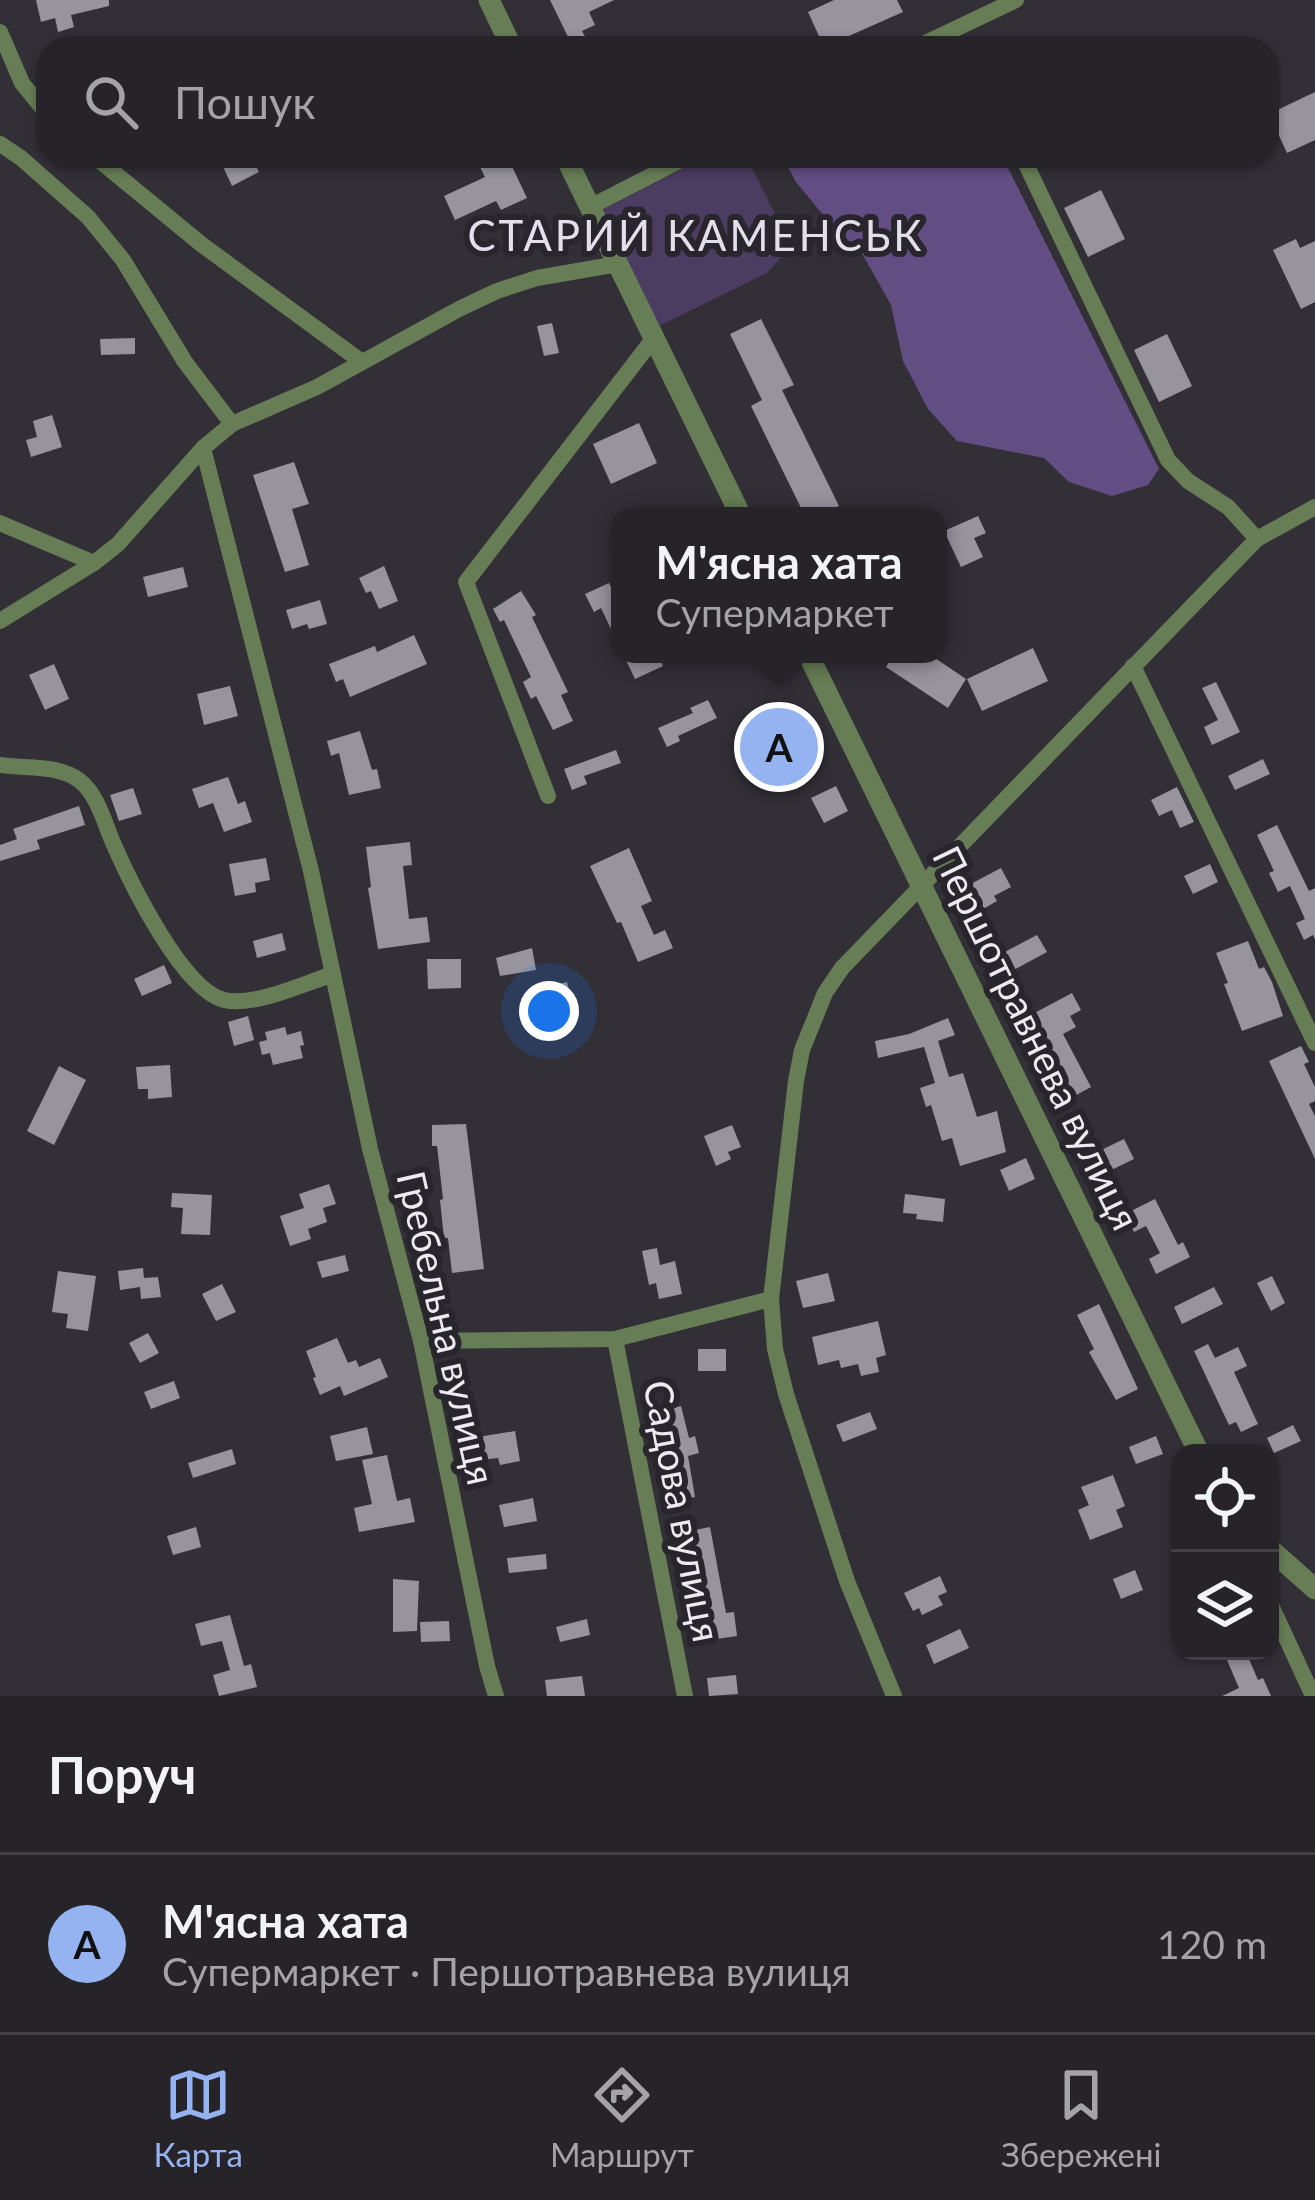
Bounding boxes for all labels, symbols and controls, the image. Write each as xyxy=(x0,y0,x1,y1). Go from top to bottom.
search box xyxy=(36,36,1279,168)
icon: search xyxy=(78,69,144,135)
text: Пошук xyxy=(174,75,315,129)
district label: СТАРИЙ КАМЕНСЬК xyxy=(468,210,925,260)
popup xyxy=(611,507,947,663)
text: М'ясна хата xyxy=(656,535,902,589)
text: Супермаркет xyxy=(656,589,894,635)
pin: A xyxy=(740,702,818,792)
street label: Першотравнева вулиця xyxy=(924,838,1150,1237)
your location xyxy=(519,981,579,1041)
street label: Гребельна вулиця xyxy=(389,1167,505,1489)
street label: Садова вулиця xyxy=(635,1376,731,1645)
map controls xyxy=(1171,1444,1279,1660)
button: locate xyxy=(1171,1444,1279,1552)
button: layers xyxy=(1171,1552,1279,1660)
text: Поруч xyxy=(48,1744,197,1805)
text: М'ясна хата xyxy=(162,1894,409,1948)
text: A xyxy=(73,1921,101,1967)
text: 120 m xyxy=(1157,1921,1267,1967)
text: Супермаркет · Першотравнева вулиця xyxy=(162,1948,851,1994)
tab: Карта xyxy=(154,2062,243,2174)
tab: Маршрут xyxy=(550,2062,694,2174)
tab: Збережені xyxy=(1001,2062,1161,2174)

